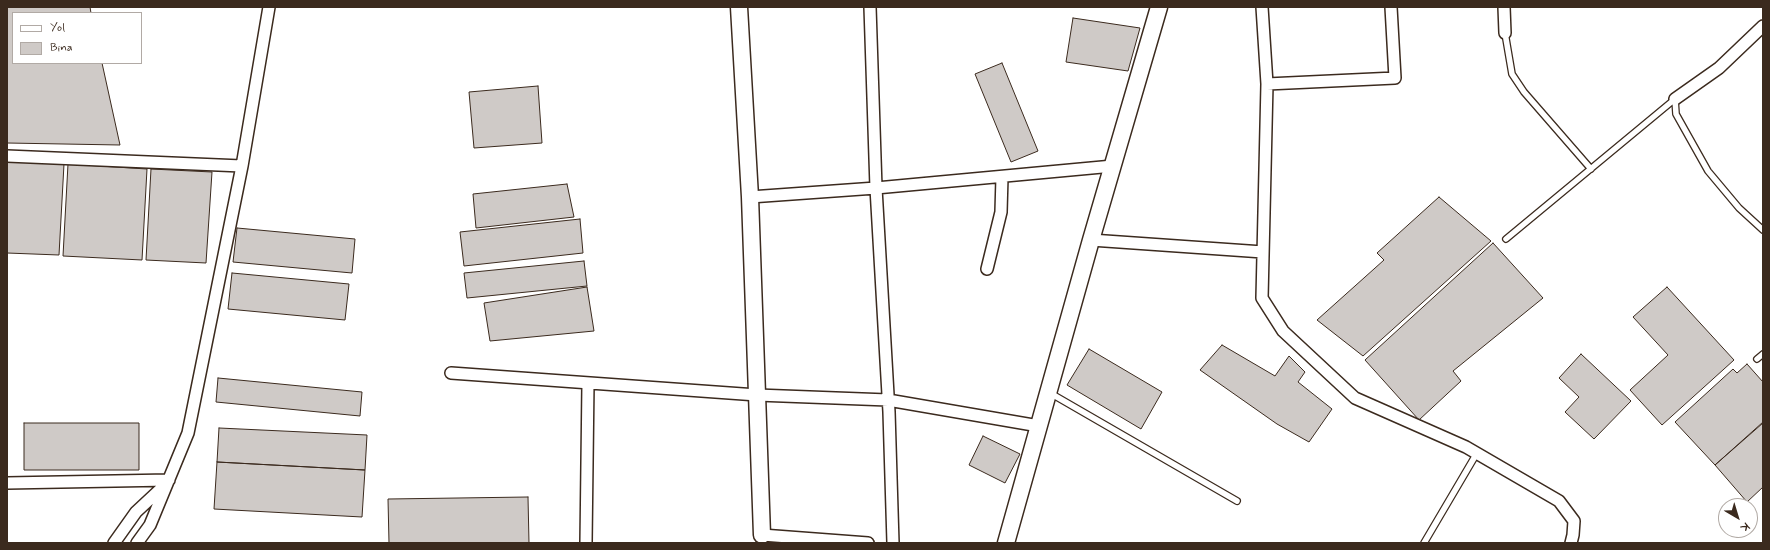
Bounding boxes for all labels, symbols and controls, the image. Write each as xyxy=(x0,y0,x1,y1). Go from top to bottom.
legend xyxy=(12,12,142,64)
text: Yol xyxy=(50,20,65,36)
text: Bina xyxy=(50,40,73,56)
north arrow xyxy=(1718,498,1758,538)
text: K xyxy=(1737,519,1752,535)

